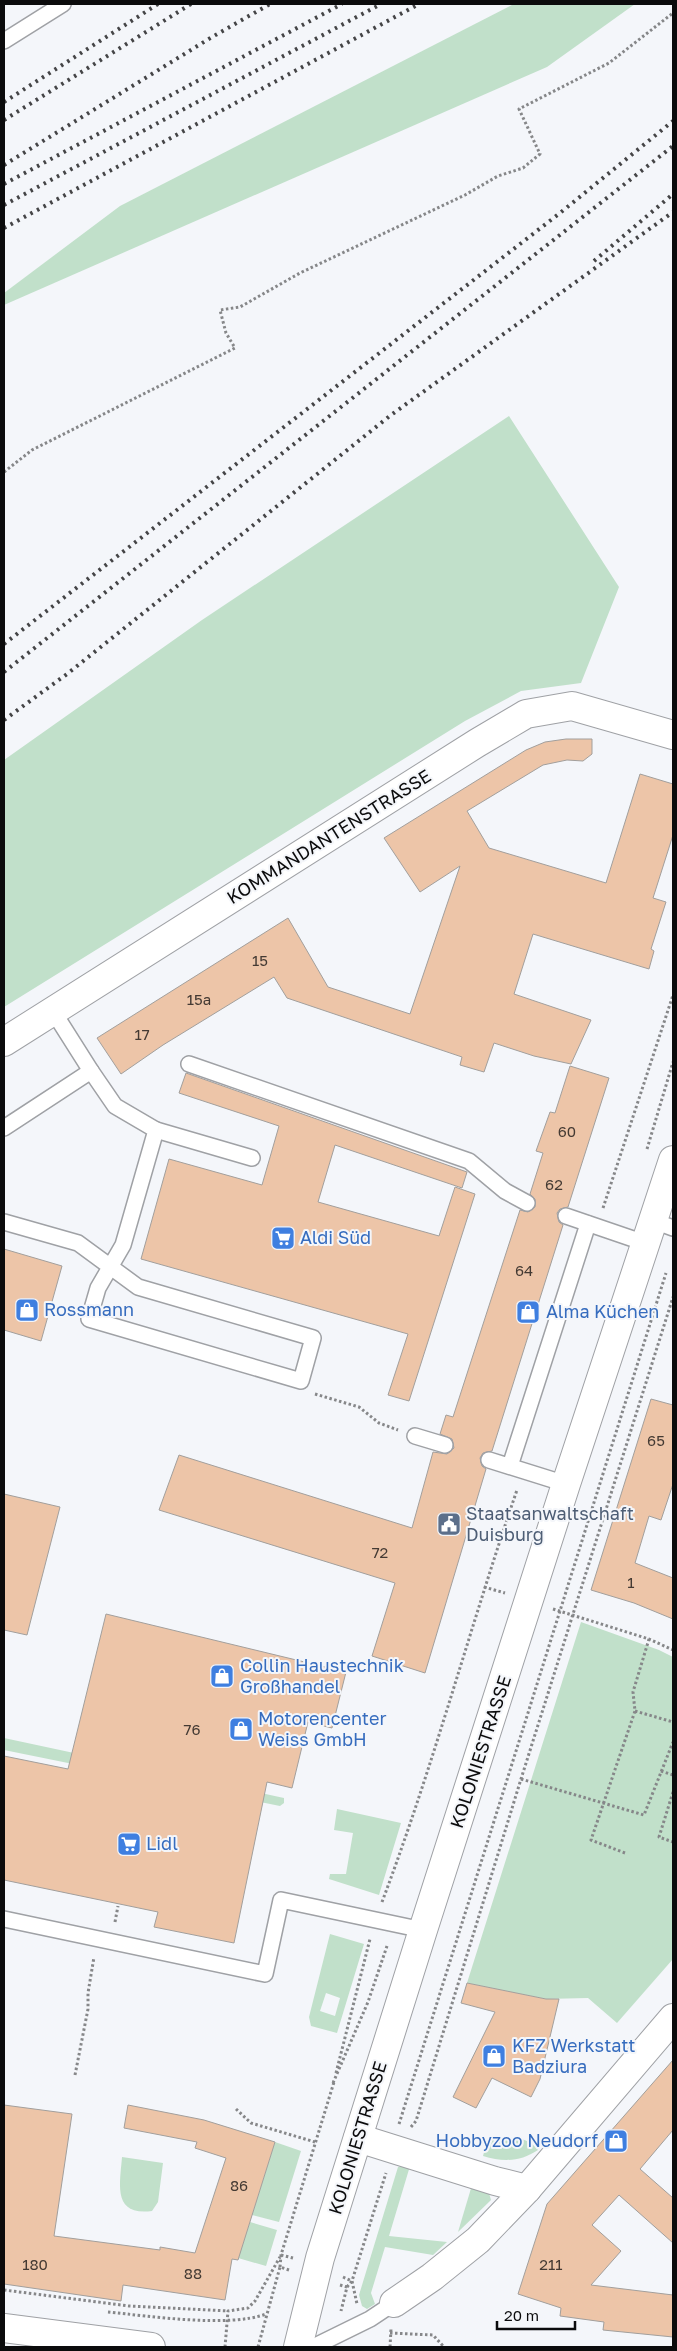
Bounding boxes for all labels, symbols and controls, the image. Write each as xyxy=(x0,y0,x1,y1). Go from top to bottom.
street label: KOMMANDANTENSTRASSE xyxy=(222,764,435,908)
house number: 15 xyxy=(252,951,268,969)
house number: 15a xyxy=(187,990,211,1008)
house number: 17 xyxy=(134,1025,150,1043)
house number: 60 xyxy=(558,1122,576,1140)
house number: 62 xyxy=(545,1175,563,1193)
supermarket icon: Aldi Süd xyxy=(270,1225,296,1251)
place label: Aldi Süd xyxy=(300,1226,371,1248)
house number: 64 xyxy=(515,1261,533,1279)
shop icon: Rossmann xyxy=(14,1297,40,1323)
place label: Rossmann xyxy=(44,1298,134,1320)
shop icon: Alma Küchen xyxy=(515,1299,541,1325)
place label: Alma Küchen xyxy=(546,1300,659,1322)
house number: 65 xyxy=(647,1431,665,1449)
place label: Staatsanwaltschaft Duisburg xyxy=(466,1502,634,1545)
public building icon: Staatsanwaltschaft Duisburg xyxy=(436,1511,462,1537)
house number: 72 xyxy=(372,1543,388,1561)
house number: 1 xyxy=(627,1573,635,1591)
place label: Collin Haustechnik Großhandel xyxy=(240,1654,404,1697)
shop icon: Collin Haustechnik Großhandel xyxy=(209,1663,235,1689)
street label: KOLONIESTRASSE xyxy=(445,1673,515,1831)
place label: Motorencenter Weiss GmbH xyxy=(258,1707,386,1750)
shop icon: Motorencenter Weiss GmbH xyxy=(228,1716,254,1742)
house number: 76 xyxy=(183,1720,201,1738)
supermarket icon: Lidl xyxy=(116,1831,142,1857)
place label: Lidl xyxy=(146,1832,178,1854)
place label: KFZ Werkstatt Badziura xyxy=(512,2034,636,2077)
shop icon: KFZ Werkstatt Badziura xyxy=(481,2043,507,2069)
street label: KOLONIESTRASSE xyxy=(323,2058,391,2217)
shop icon: Hobbyzoo Neudorf xyxy=(603,2128,629,2154)
place label: Hobbyzoo Neudorf xyxy=(436,2129,598,2151)
house number: 86 xyxy=(230,2176,248,2194)
house number: 180 xyxy=(22,2255,48,2273)
house number: 211 xyxy=(539,2255,563,2273)
house number: 88 xyxy=(184,2264,202,2282)
scale bar xyxy=(497,2298,574,2330)
text: 20 m xyxy=(504,2306,539,2324)

